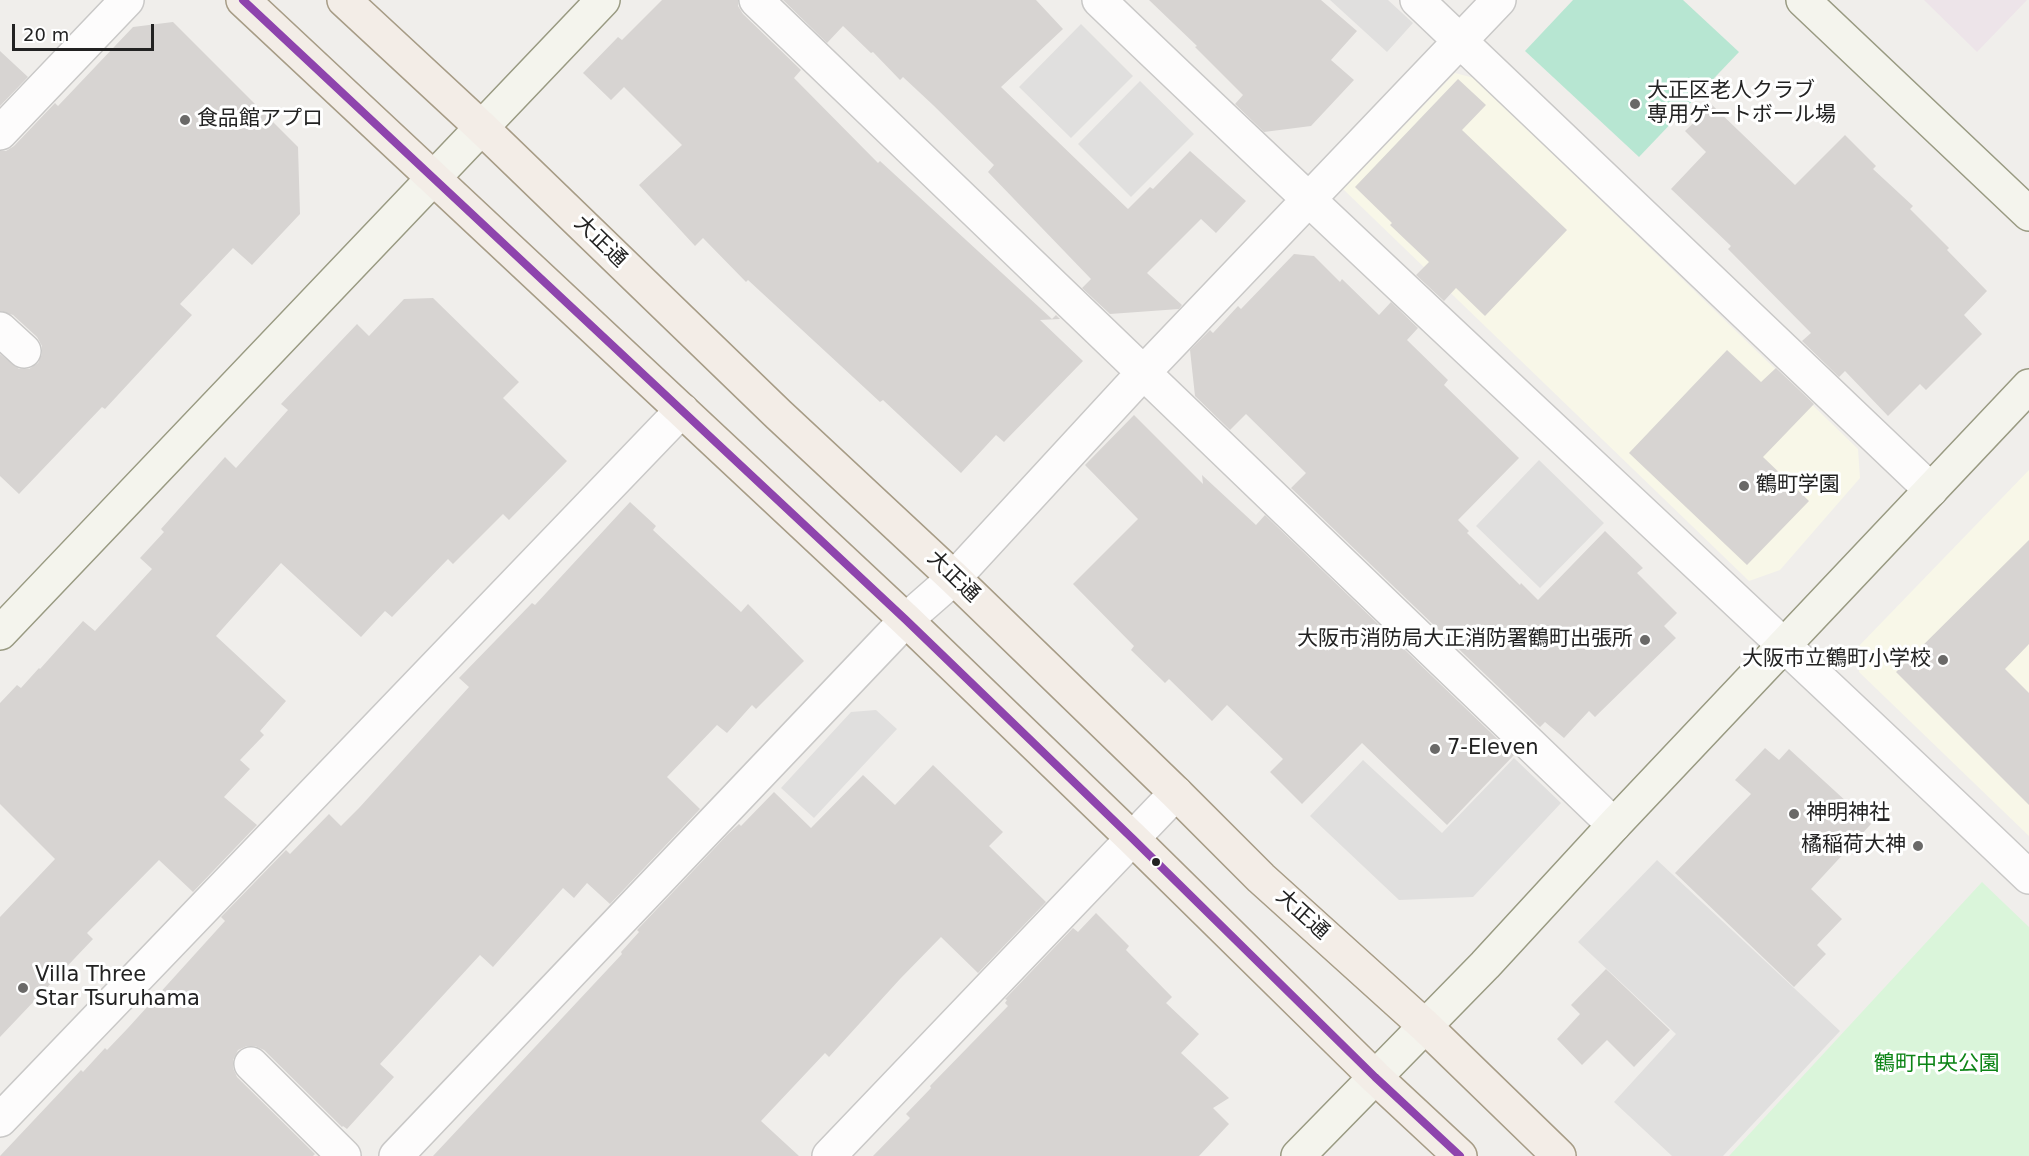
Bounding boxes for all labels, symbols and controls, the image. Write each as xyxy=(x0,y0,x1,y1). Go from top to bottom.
scale bar xyxy=(15,12,158,50)
text: 20 m xyxy=(23,24,69,45)
place label: 大正区老人クラブ 専用ゲートボール場 xyxy=(1647,79,1836,129)
marker: 大正区老人クラブ 専用ゲートボール場 xyxy=(1628,97,1642,111)
place label: 食品館アプロ xyxy=(197,107,323,133)
marker: 食品館アプロ xyxy=(178,113,192,127)
street label: 大正通 xyxy=(569,211,631,273)
place label: 鶴町学園 xyxy=(1756,473,1840,499)
marker: 鶴町学園 xyxy=(1737,479,1751,493)
street label: 大正通 xyxy=(922,546,984,608)
place label: 大阪市消防局大正消防署鶴町出張所 xyxy=(1297,627,1633,653)
marker: 大阪市消防局大正消防署鶴町出張所 xyxy=(1638,633,1652,647)
place label: 大阪市立鶴町小学校 xyxy=(1742,647,1931,673)
marker: 大阪市立鶴町小学校 xyxy=(1936,653,1950,667)
place label: 7-Eleven xyxy=(1447,736,1539,762)
marker: 7-Eleven xyxy=(1428,742,1442,756)
place label: 神明神社 xyxy=(1806,801,1890,827)
marker: 神明神社 xyxy=(1787,807,1801,821)
place label: 橘稲荷大神 xyxy=(1801,833,1906,859)
marker: 橘稲荷大神 xyxy=(1911,839,1925,853)
unlabelled marker xyxy=(1150,856,1162,868)
street label: 大正通 xyxy=(1270,885,1334,945)
place label: Villa Three Star Tsuruhama xyxy=(35,963,200,1013)
marker: Villa Three Star Tsuruhama xyxy=(16,981,30,995)
park label: 鶴町中央公園 xyxy=(1874,1052,2000,1078)

